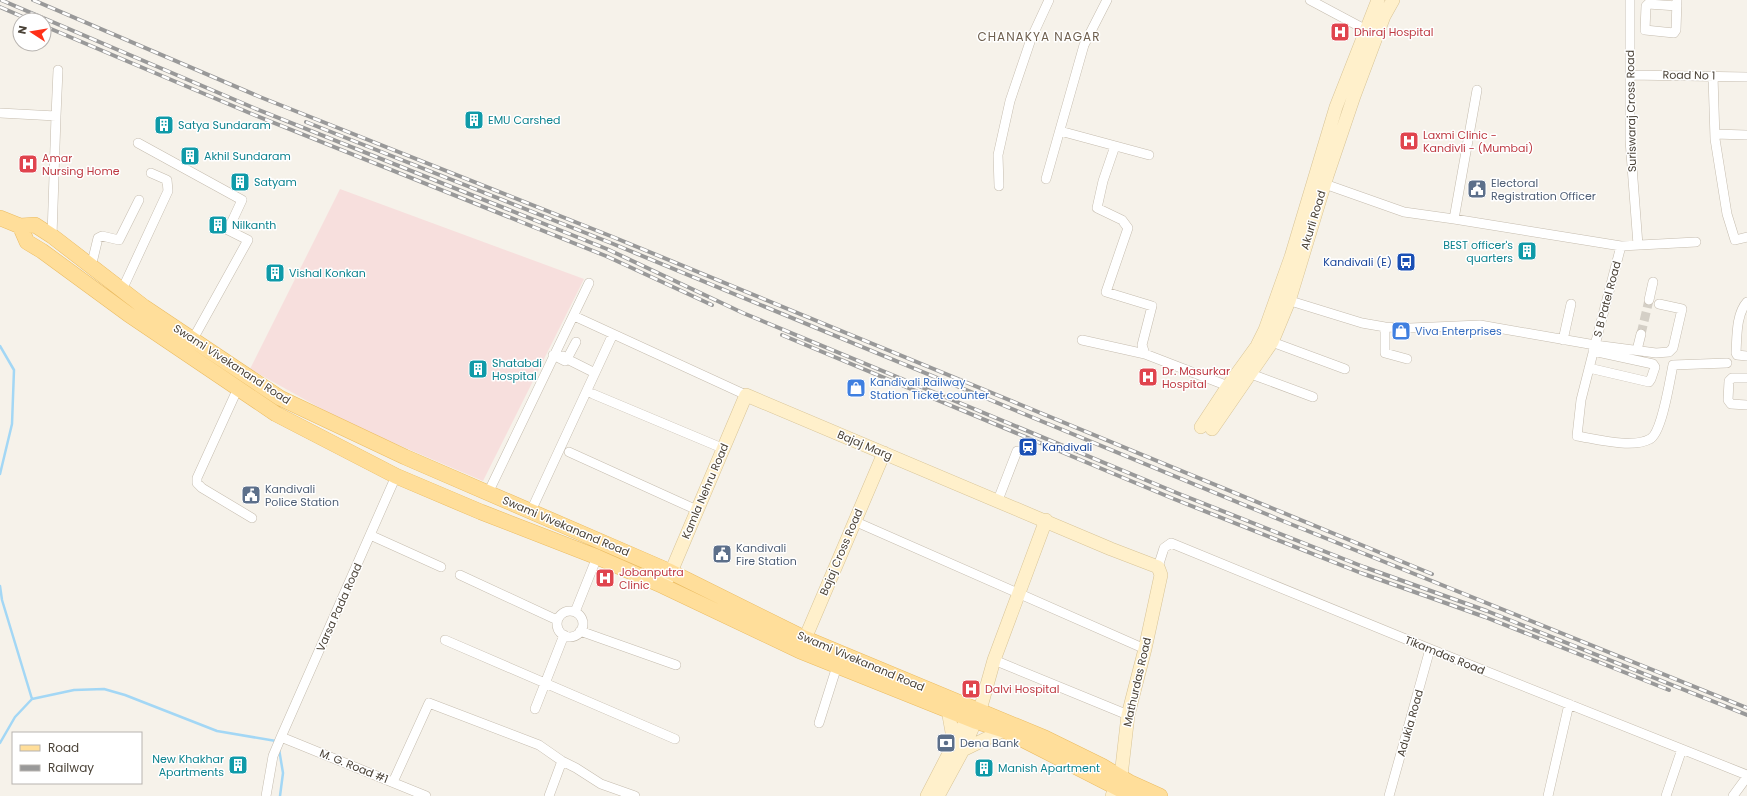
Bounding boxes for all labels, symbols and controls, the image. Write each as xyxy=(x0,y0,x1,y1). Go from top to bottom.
north arrow xyxy=(12,12,52,52)
hospital icon: Dhiraj Hospital xyxy=(1329,21,1351,43)
text: N xyxy=(14,24,31,36)
place label: Dhiraj Hospital xyxy=(1354,24,1433,40)
district label: CHANAKYA NAGAR xyxy=(978,28,1100,45)
street label: Suriswaraj Cross Road xyxy=(1622,50,1640,172)
street label: Road No 1 xyxy=(1662,67,1716,83)
building icon: EMU Carshed xyxy=(463,109,485,131)
place label: EMU Carshed xyxy=(488,112,561,128)
building icon: Satya Sundaram xyxy=(153,114,175,136)
place label: Satya Sundaram xyxy=(178,117,271,133)
place label: Laxmi Clinic - Kandivli - (Mumbai) xyxy=(1423,127,1533,156)
hospital icon: Laxmi Clinic - Kandivli - (Mumbai) xyxy=(1398,130,1420,152)
building icon: Akhil Sundaram xyxy=(179,145,201,167)
place label: Akhil Sundaram xyxy=(204,148,291,164)
place label: Amar Nursing Home xyxy=(42,150,120,179)
hospital icon: Amar Nursing Home xyxy=(17,153,39,175)
building icon: Satyam xyxy=(229,171,251,193)
place label: Satyam xyxy=(254,174,297,190)
place label: Electoral Registration Officer xyxy=(1491,175,1596,204)
public building icon: Electoral Registration Officer xyxy=(1466,178,1488,200)
street label: Akurli Road xyxy=(1296,188,1330,252)
building icon: Nilkanth xyxy=(207,214,229,236)
place label: Nilkanth xyxy=(232,217,276,233)
place label: BEST officer's quarters xyxy=(1443,237,1513,266)
building icon: BEST officer's quarters xyxy=(1516,240,1538,262)
bus stop icon: Kandivali (E) xyxy=(1395,251,1417,273)
place label: Kandivali (E) xyxy=(1323,254,1392,270)
street label: S B Patel Road xyxy=(1589,259,1625,339)
building icon: Vishal Konkan xyxy=(264,262,286,284)
place label: Vishal Konkan xyxy=(289,265,366,281)
street label: Swami Vivekanand Road xyxy=(170,320,294,408)
shop icon: Viva Enterprises xyxy=(1390,320,1412,342)
place label: Viva Enterprises xyxy=(1415,323,1502,339)
place label: Shatabdi Hospital xyxy=(492,355,542,384)
building icon: Shatabdi Hospital xyxy=(467,358,489,380)
place label: Dr. Masurkar Hospital xyxy=(1162,363,1230,392)
hospital icon: Dr. Masurkar Hospital xyxy=(1137,366,1159,388)
place label: Kandivali Railway Station Ticket counter xyxy=(870,374,989,403)
shop icon: Kandivali Railway Station Ticket counter xyxy=(845,377,867,399)
street label: Bajaj Marg xyxy=(835,426,895,464)
station icon: Kandivali xyxy=(1017,436,1039,458)
place label: Kandivali xyxy=(1042,439,1093,455)
street label: Kamla Nehru Road xyxy=(678,441,732,541)
place label: Kandivali Police Station xyxy=(265,481,339,510)
public building icon: Kandivali Police Station xyxy=(240,484,262,506)
street label: Swami Vivekanand Road xyxy=(500,492,632,560)
street label: Bajaj Cross Road xyxy=(816,506,866,598)
place label: Kandivali Fire Station xyxy=(736,540,797,569)
public building icon: Kandivali Fire Station xyxy=(711,543,733,565)
street label: Varsa Pada Road xyxy=(312,560,366,654)
place label: Jobanputra Clinic xyxy=(619,564,684,593)
hospital icon: Jobanputra Clinic xyxy=(594,567,616,589)
street label: Swami Vivekanand Road xyxy=(795,627,927,695)
street label: Tikamdas Road xyxy=(1402,632,1488,678)
street label: Mathurdas Road xyxy=(1119,636,1155,728)
hospital icon: Dalvi Hospital xyxy=(960,678,982,700)
place label: Dalvi Hospital xyxy=(985,681,1059,697)
street label: Adukia Road xyxy=(1393,688,1427,758)
legend xyxy=(12,732,142,784)
bank icon: Dena Bank xyxy=(935,732,957,754)
place label: Dena Bank xyxy=(960,735,1019,751)
text: Road xyxy=(48,739,79,756)
street label: M. G. Road #1 xyxy=(317,745,391,787)
place label: New Khakhar Apartments xyxy=(152,751,224,780)
building icon: New Khakhar Apartments xyxy=(227,754,249,776)
building icon: Manish Apartment xyxy=(973,757,995,779)
text: Railway xyxy=(48,759,94,776)
place label: Manish Apartment xyxy=(998,760,1100,776)

